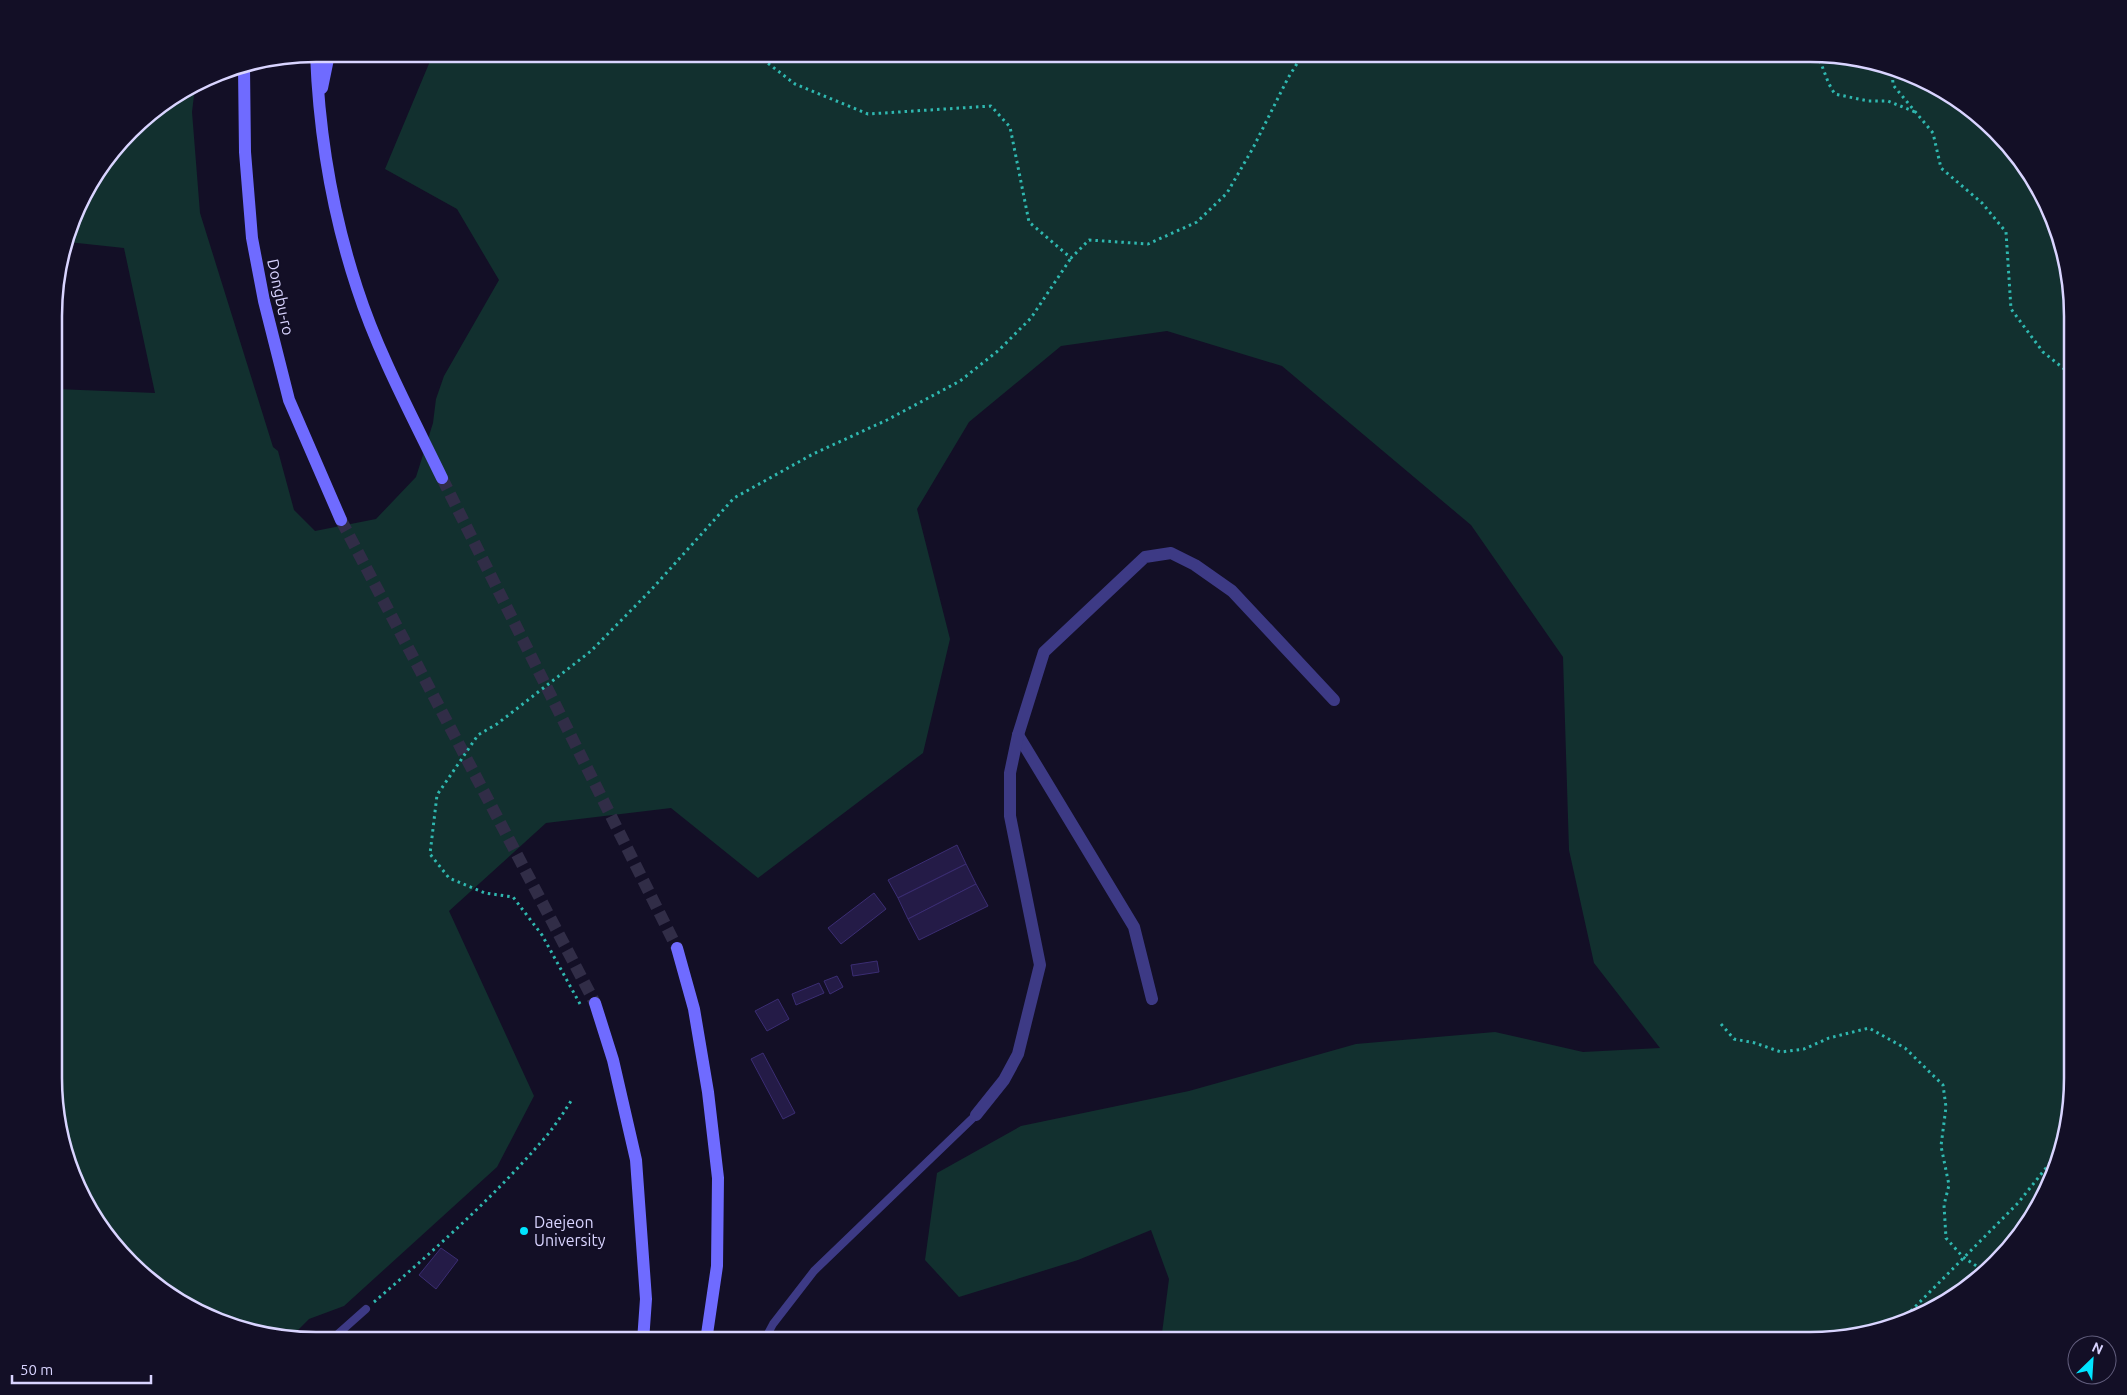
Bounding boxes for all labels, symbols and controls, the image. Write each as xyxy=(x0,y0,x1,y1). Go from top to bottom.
street label: Dongbu-ro xyxy=(264,257,298,337)
place label: Daejeon University xyxy=(534,1213,606,1249)
marker: Daejeon University xyxy=(518,1225,530,1237)
north arrow xyxy=(2067,1335,2117,1385)
text: N xyxy=(2089,1339,2106,1358)
scale bar xyxy=(12,1352,151,1384)
text: 50 m xyxy=(20,1361,53,1378)

